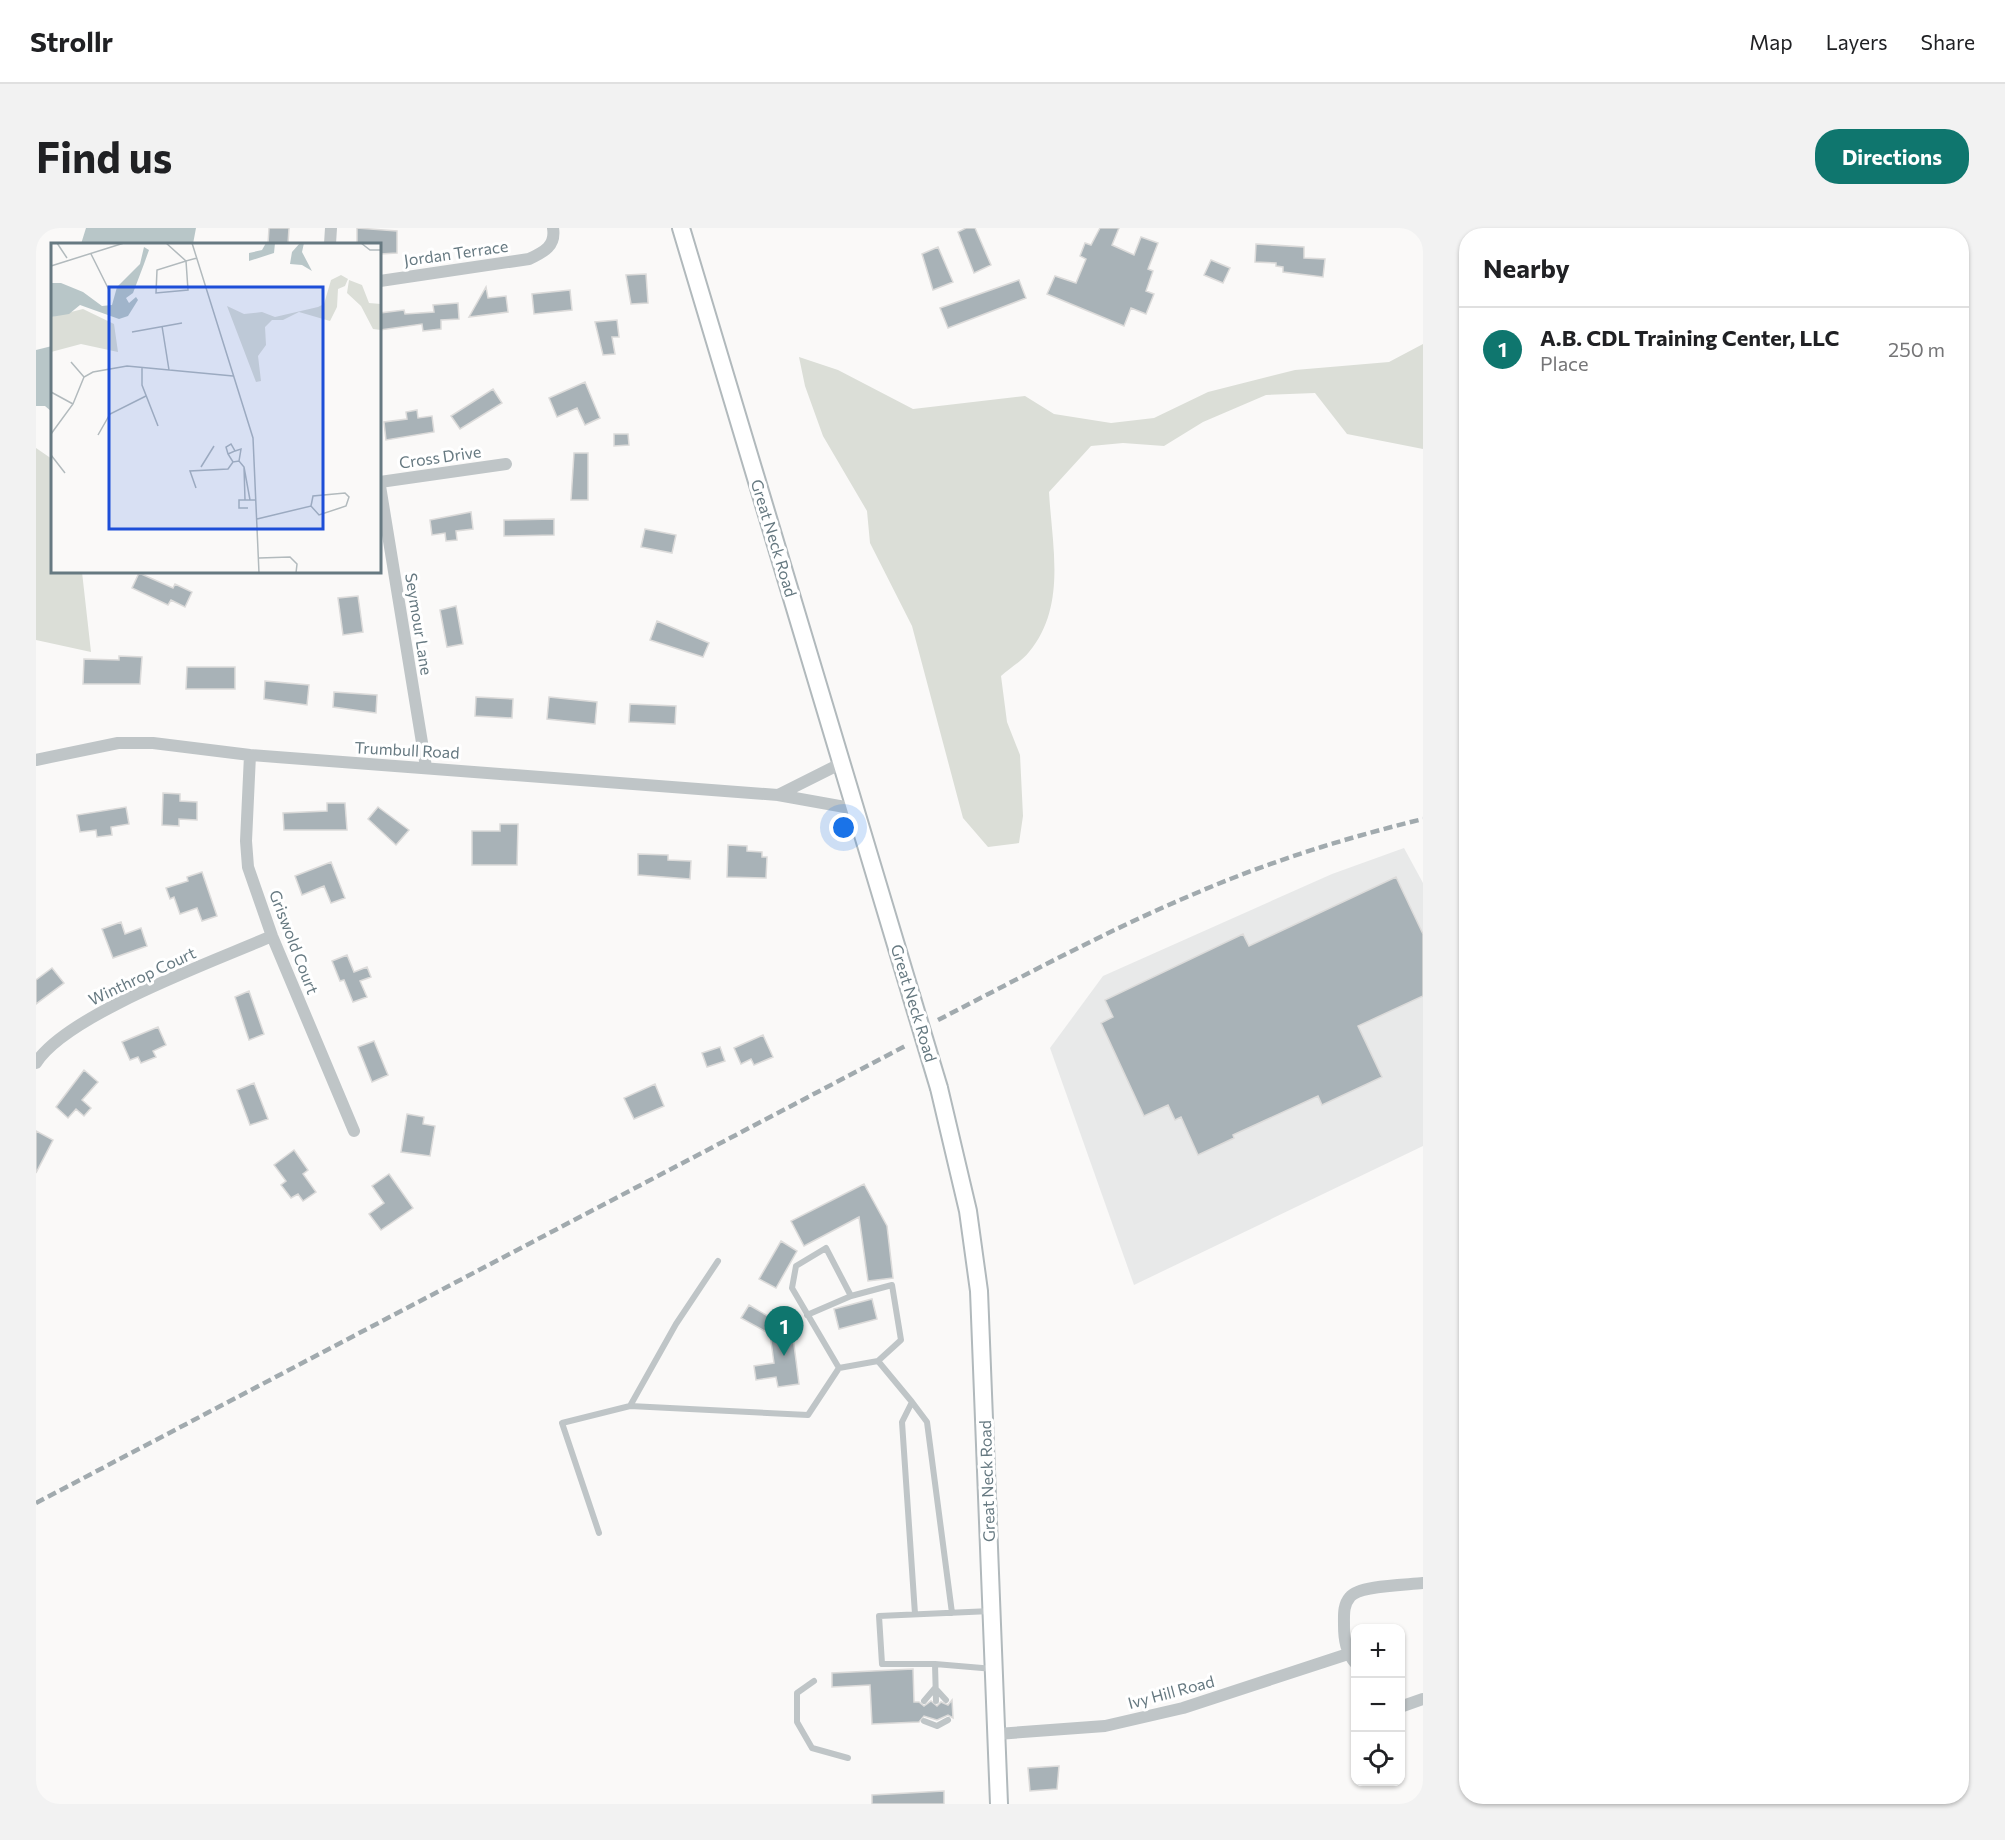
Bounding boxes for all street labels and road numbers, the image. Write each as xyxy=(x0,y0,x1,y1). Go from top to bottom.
street label: Jordan Terrace xyxy=(403,236,509,269)
street label: Cross Drive xyxy=(398,441,482,472)
street label: Great Neck Road xyxy=(748,477,801,599)
street label: Seymour Lane xyxy=(402,572,437,676)
street label: Trumbull Road xyxy=(354,737,460,762)
street label: Griswold Court xyxy=(266,887,323,997)
street label: Winthrop Court xyxy=(85,942,199,1009)
street label: Great Neck Road xyxy=(888,942,941,1064)
street label: Great Neck Road xyxy=(975,1420,998,1542)
street label: Ivy Hill Road xyxy=(1126,1671,1216,1712)

